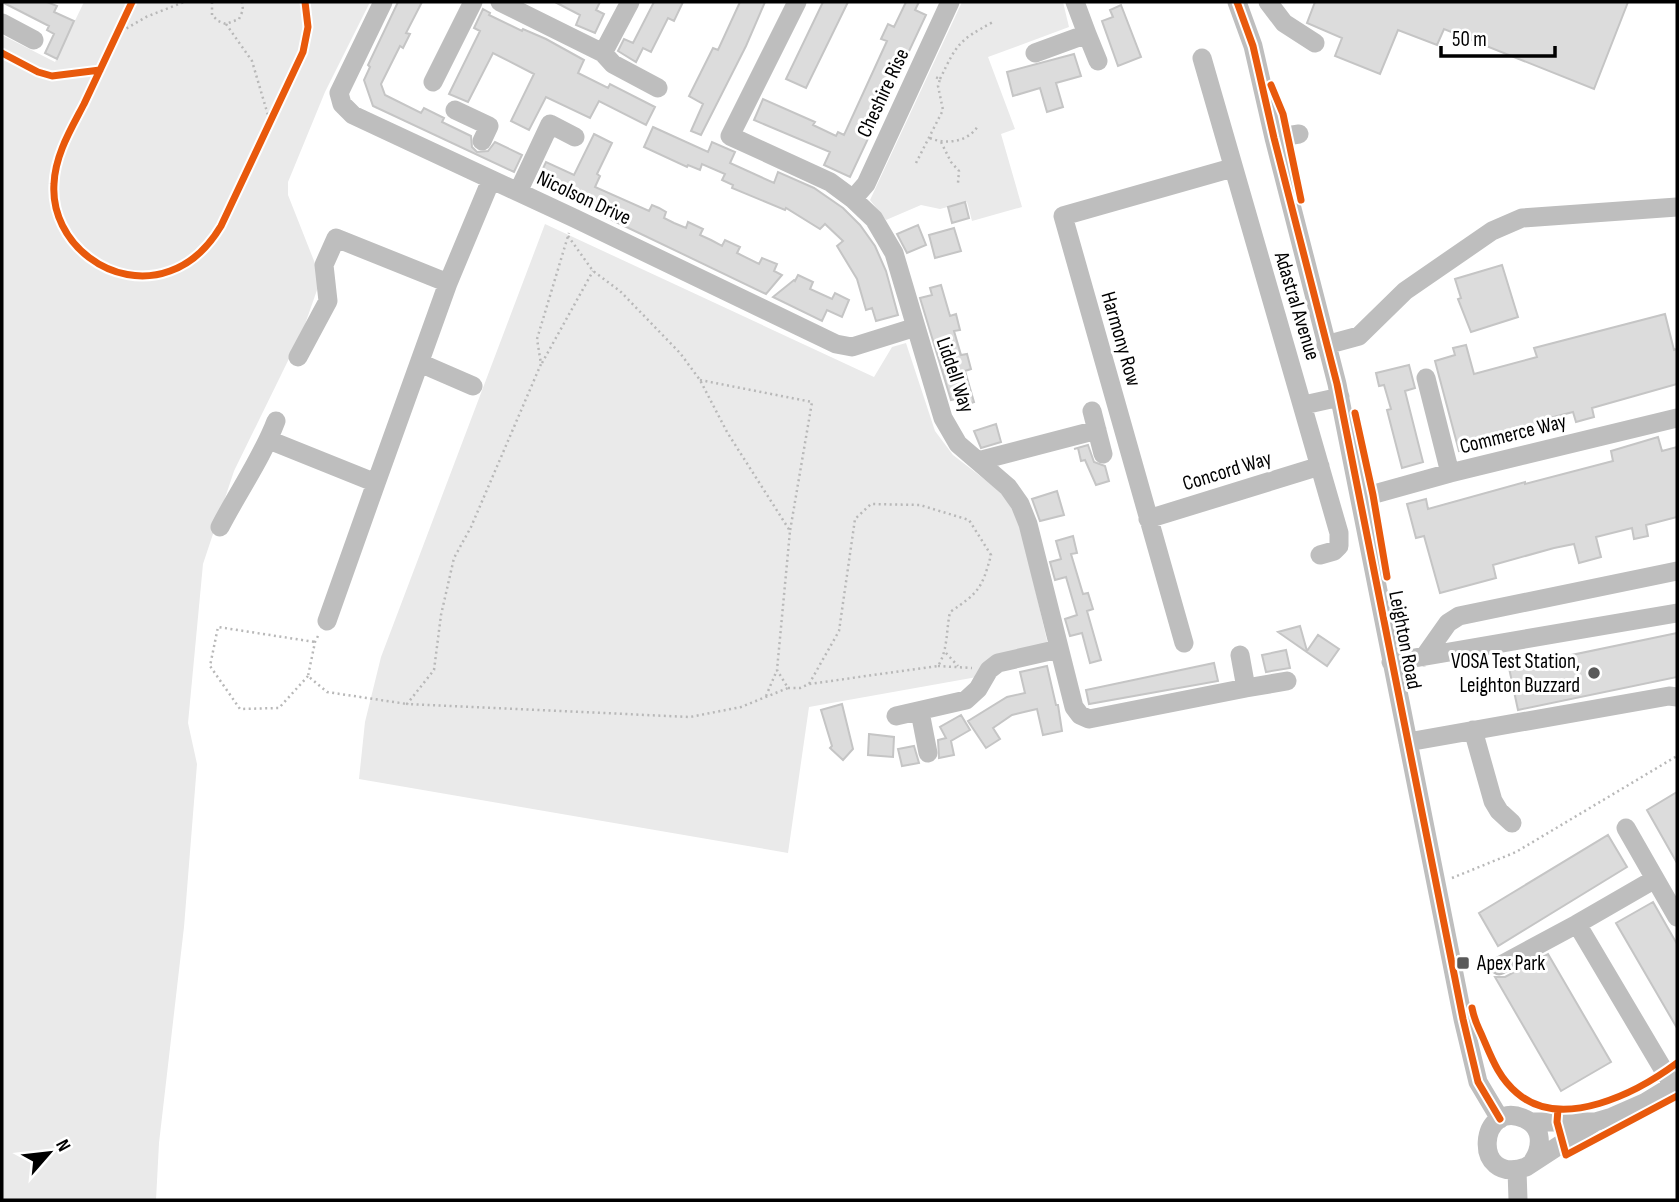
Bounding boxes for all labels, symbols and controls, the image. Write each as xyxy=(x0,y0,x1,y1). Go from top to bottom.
scale bar xyxy=(1441,14,1555,58)
text: 50 m xyxy=(1452,27,1487,52)
street label: Cheshire Rise xyxy=(852,45,914,141)
street label: Nicolson Drive xyxy=(533,165,635,231)
street label: Adastral Avenue xyxy=(1268,248,1325,363)
street label: Harmony Row xyxy=(1096,289,1146,389)
street label: Liddell Way xyxy=(930,334,980,416)
street label: Commerce Way xyxy=(1457,409,1569,459)
street label: Concord Way xyxy=(1180,446,1274,496)
street label: Leighton Road xyxy=(1383,589,1427,691)
place label: VOSA Test Station, Leighton Buzzard xyxy=(1451,649,1580,698)
marker: VOSA Test Station, Leighton Buzzard xyxy=(1586,665,1602,681)
place label: Apex Park xyxy=(1476,951,1545,976)
marker: Apex Park xyxy=(1455,955,1471,971)
north arrow xyxy=(14,1118,84,1188)
text: N xyxy=(50,1136,75,1156)

